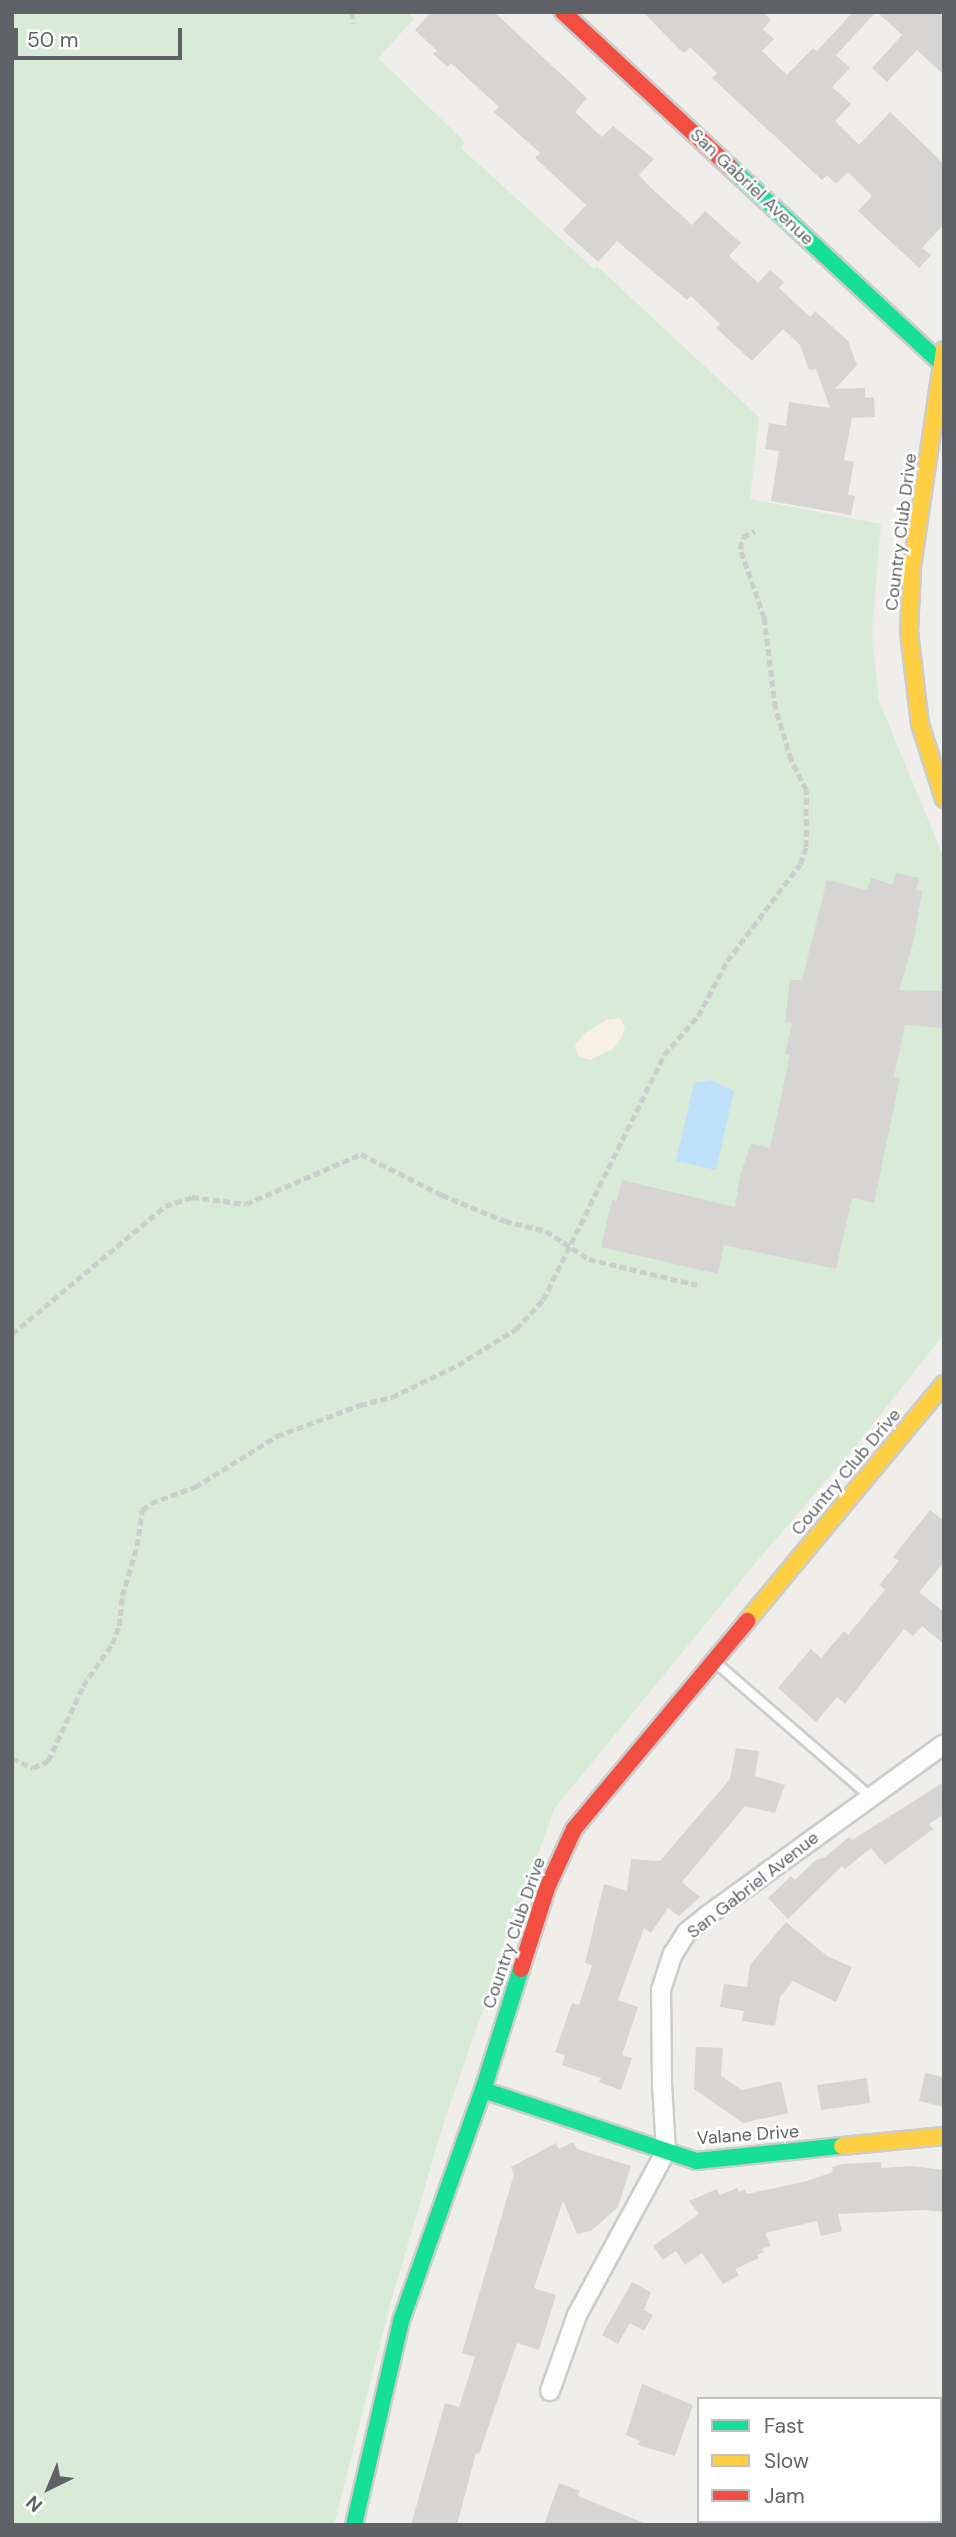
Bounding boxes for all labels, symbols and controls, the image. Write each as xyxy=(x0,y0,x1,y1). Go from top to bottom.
scale bar xyxy=(18,14,186,58)
text: 50 m xyxy=(27,26,78,54)
street label: San Gabriel Avenue xyxy=(686,124,818,250)
street label: Country Club Drive xyxy=(881,452,921,612)
street label: Country Club Drive xyxy=(787,1404,905,1540)
street label: San Gabriel Avenue xyxy=(683,1827,823,1943)
street label: Country Club Drive xyxy=(478,1854,550,2012)
street label: Valane Drive xyxy=(696,2121,800,2149)
legend xyxy=(697,2397,942,2523)
text: Fast xyxy=(764,2412,804,2440)
text: Slow xyxy=(764,2447,809,2475)
north arrow xyxy=(14,2453,84,2523)
text: Jam xyxy=(764,2482,805,2510)
text: N xyxy=(21,2490,48,2518)

